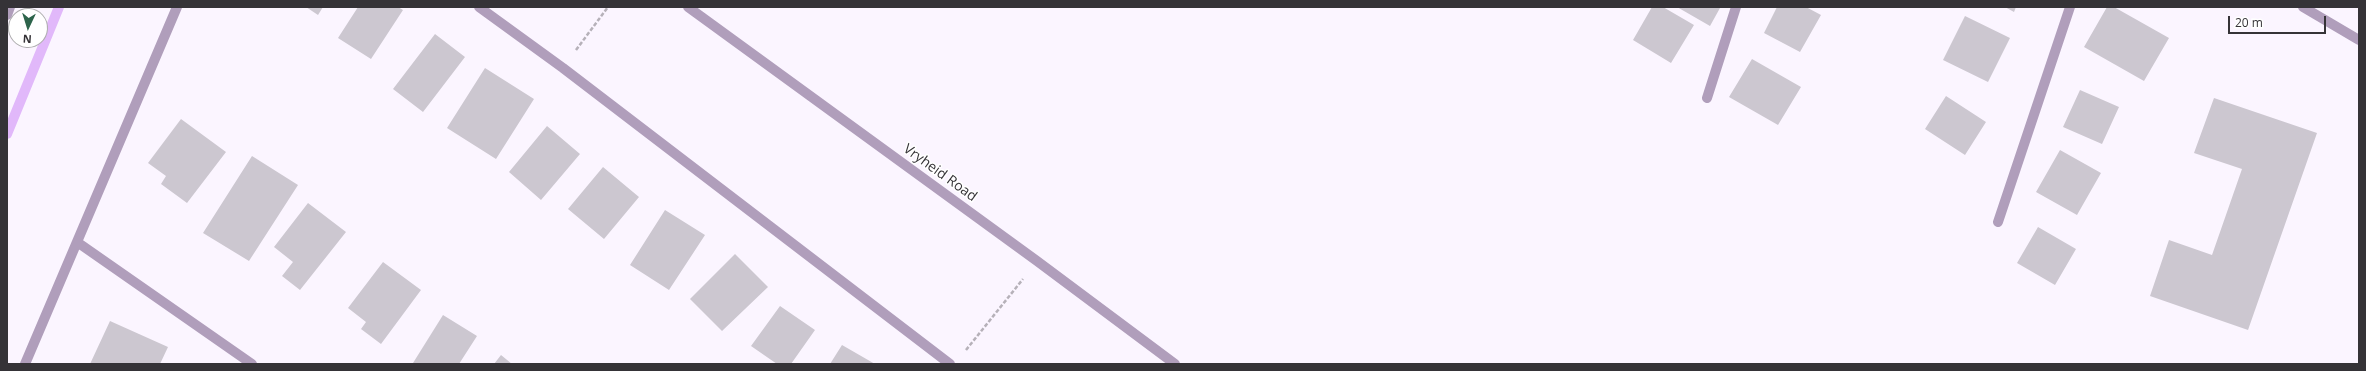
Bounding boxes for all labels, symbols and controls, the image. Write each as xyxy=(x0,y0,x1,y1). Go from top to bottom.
north arrow xyxy=(8,8,48,48)
scale bar xyxy=(2230,8,2328,34)
text: 20 m xyxy=(2235,14,2263,31)
text: N xyxy=(22,32,32,47)
street label: Vryheid Road xyxy=(900,141,980,205)

